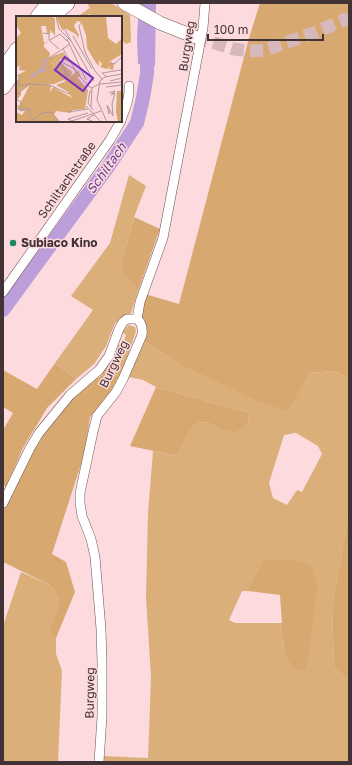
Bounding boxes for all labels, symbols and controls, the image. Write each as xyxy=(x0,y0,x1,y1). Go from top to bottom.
inset map xyxy=(16,16,122,122)
scale bar xyxy=(208,16,323,42)
street label: Burgweg xyxy=(175,19,198,72)
text: 100 m xyxy=(214,22,248,37)
street label: Schiltachstraße xyxy=(35,138,99,221)
water label: Schiltach xyxy=(83,139,130,197)
place label: Subiaco Kino xyxy=(21,235,97,250)
marker: Subiaco Kino xyxy=(8,238,18,248)
street label: Burgweg xyxy=(96,337,132,390)
street label: Burgweg xyxy=(82,667,97,719)

